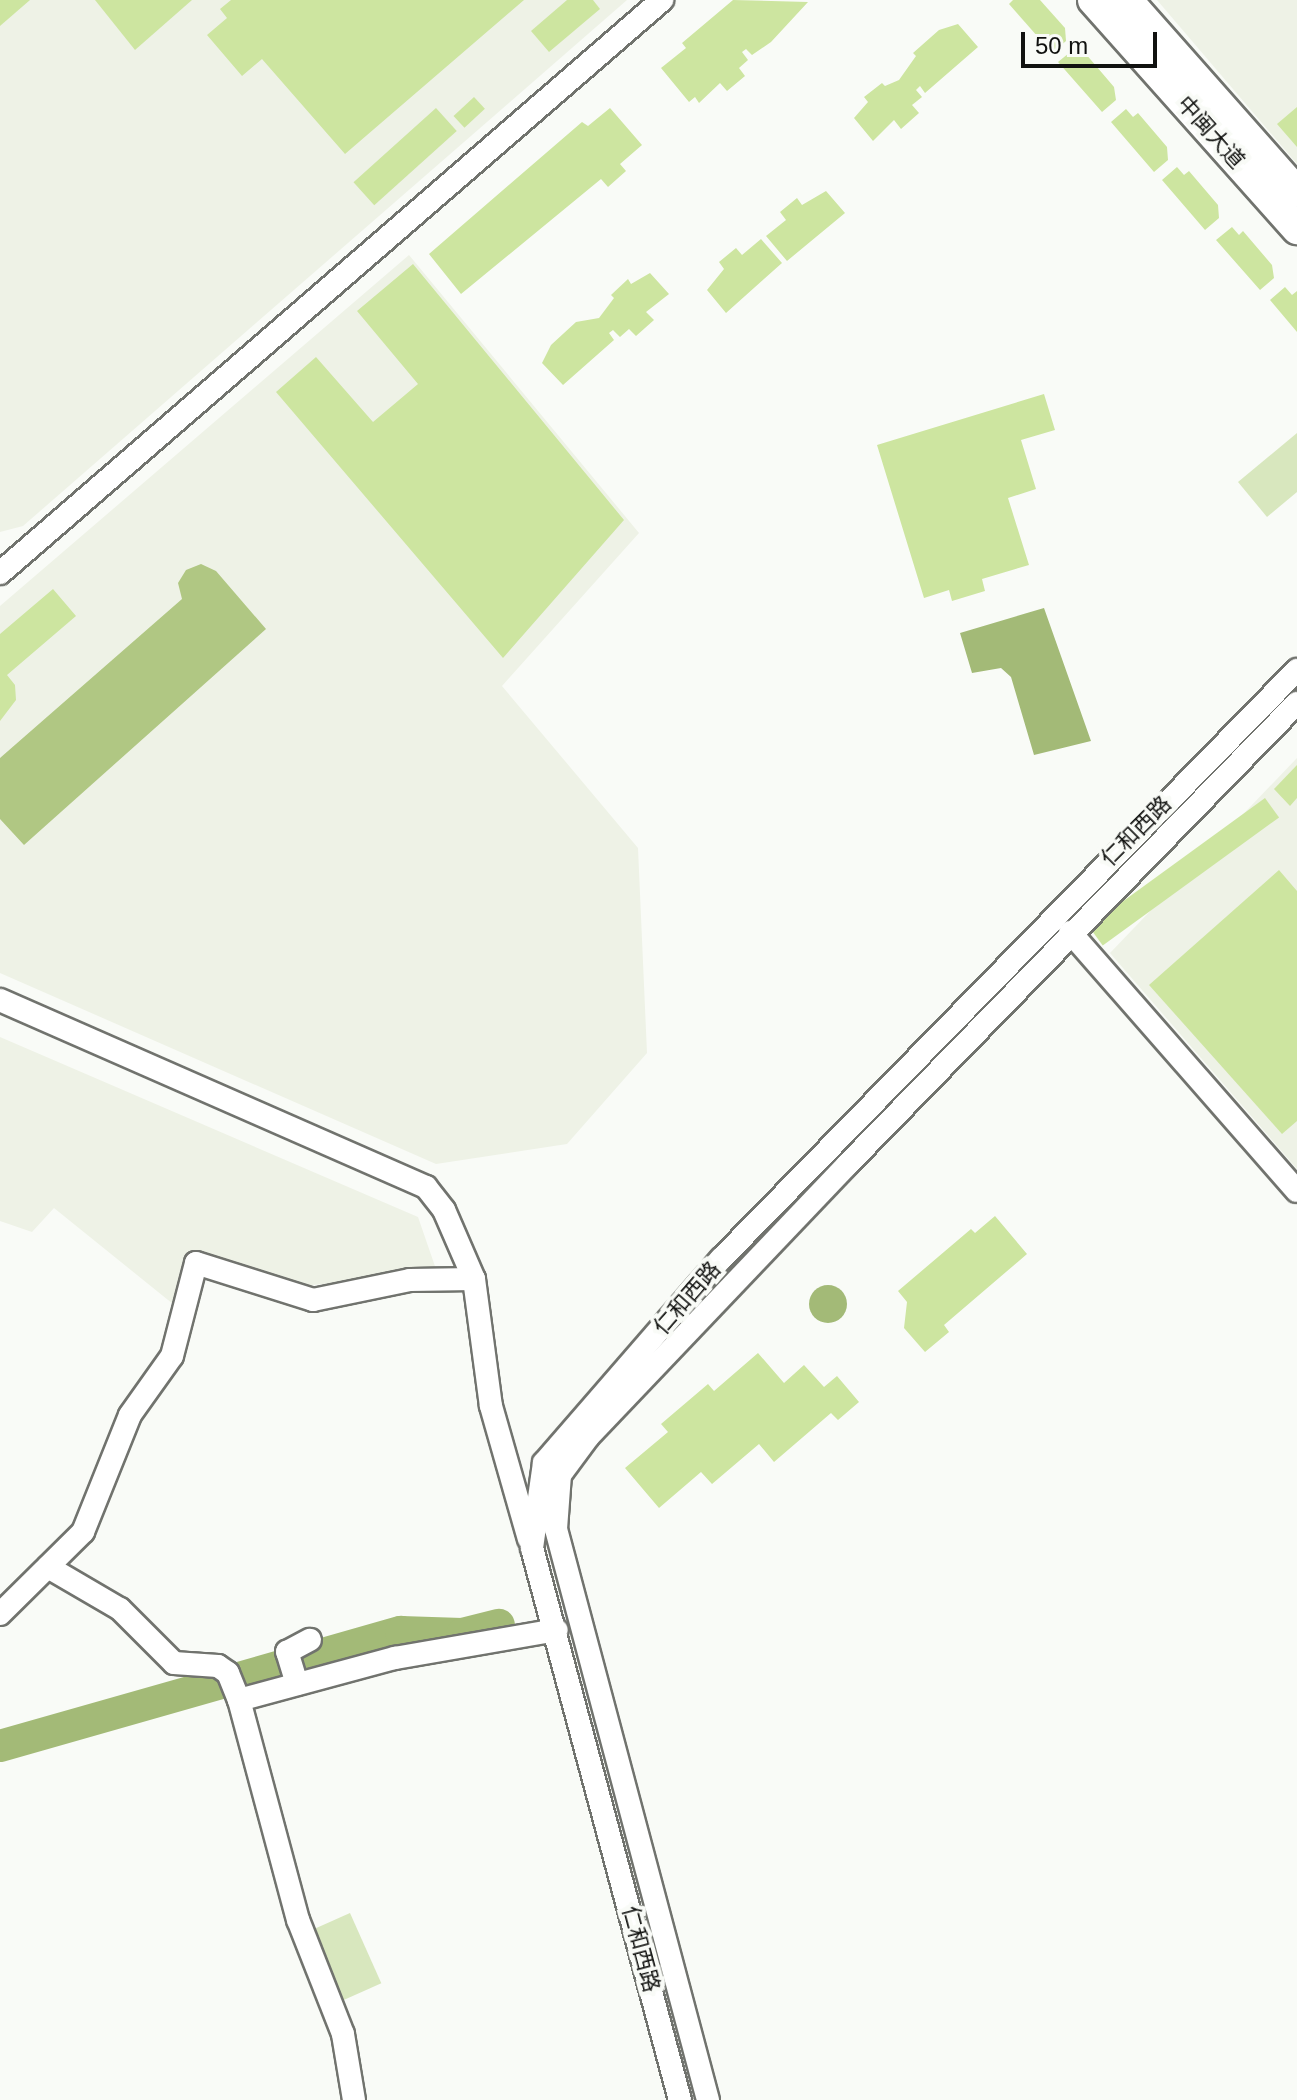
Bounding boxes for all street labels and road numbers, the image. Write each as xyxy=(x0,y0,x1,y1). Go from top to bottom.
street label: 中闽大道 xyxy=(1172,90,1250,174)
street label: 仁和西路 xyxy=(1096,791,1176,871)
street label: 仁和西路 xyxy=(648,1256,726,1340)
street label: 仁和西路 xyxy=(617,1903,665,1995)

